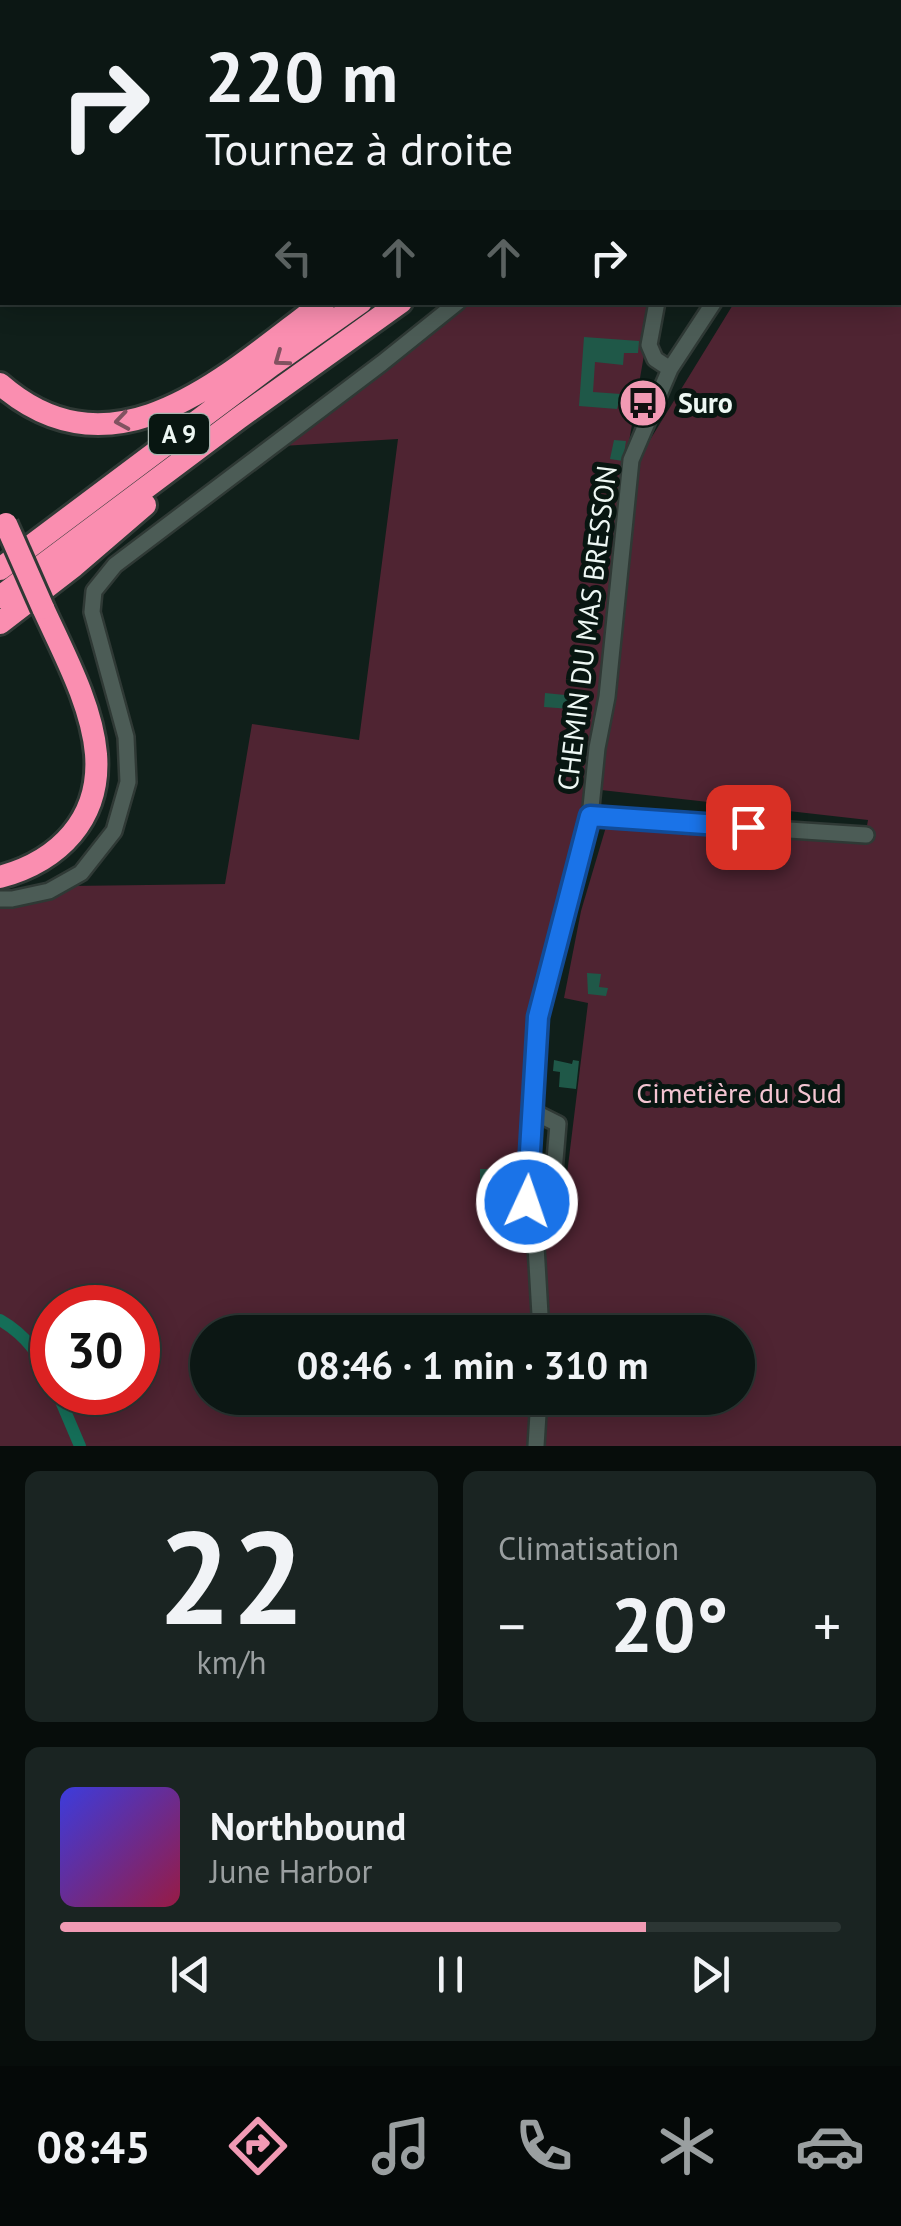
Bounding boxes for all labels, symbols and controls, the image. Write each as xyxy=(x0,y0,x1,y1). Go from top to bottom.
text: 220 m xyxy=(205,31,398,121)
icon: right xyxy=(40,40,170,170)
text: Tournez à droite xyxy=(205,119,513,177)
icon: left xyxy=(266,230,321,285)
icon: ahead xyxy=(371,230,426,285)
icon: ahead xyxy=(476,230,531,285)
icon: right xyxy=(581,230,636,285)
one-way arrow xyxy=(274,347,292,365)
bus stop icon: Suro xyxy=(617,377,669,429)
place label: Suro xyxy=(678,384,733,421)
one-way arrow xyxy=(114,409,130,430)
road number: A 9 xyxy=(149,414,209,454)
street label: CHEMIN DU MAS BRESSON xyxy=(548,463,625,793)
pin xyxy=(706,785,791,870)
icon: arrive xyxy=(721,800,776,855)
park label: Cimetière du Sud xyxy=(636,1074,842,1111)
position arrow xyxy=(475,1150,579,1254)
speed limit sign: 30 xyxy=(30,1285,160,1415)
text: 08:46 · 1 min · 310 m xyxy=(297,1340,648,1389)
text: 22 xyxy=(158,1492,305,1660)
text: Climatisation xyxy=(498,1527,679,1569)
text: 20° xyxy=(611,1576,728,1673)
text: − xyxy=(498,1590,526,1661)
text: + xyxy=(813,1590,841,1661)
text: km/h xyxy=(196,1641,267,1683)
text: Northbound xyxy=(210,1801,406,1850)
text: June Harbor xyxy=(210,1850,372,1892)
icon: previous xyxy=(163,1947,218,2002)
icon: pause xyxy=(423,1947,478,2002)
icon: next xyxy=(683,1947,738,2002)
icon: directions xyxy=(223,2111,293,2181)
icon: music xyxy=(366,2111,436,2181)
icon: phone xyxy=(509,2111,579,2181)
icon: climate xyxy=(652,2111,722,2181)
icon: car xyxy=(795,2111,865,2181)
text: 08:45 xyxy=(36,2117,151,2175)

